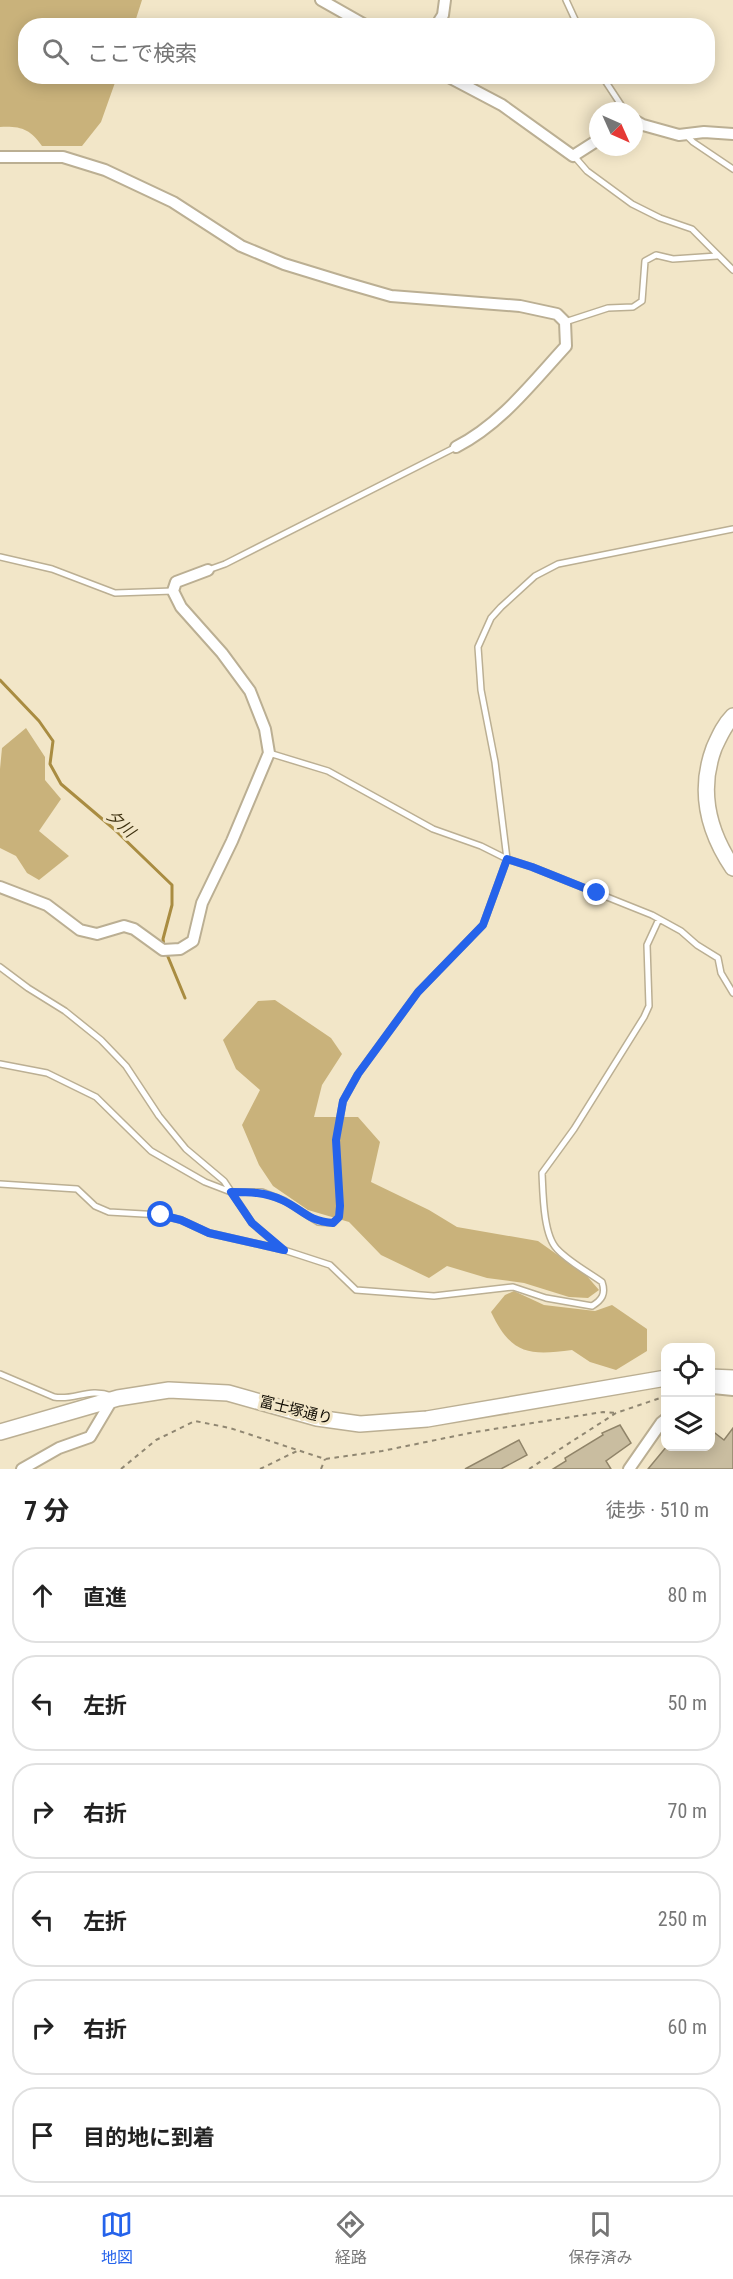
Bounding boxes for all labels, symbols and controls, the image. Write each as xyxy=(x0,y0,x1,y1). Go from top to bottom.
search box xyxy=(18,18,715,84)
icon: search xyxy=(39,35,72,68)
text: ここで検索 xyxy=(87,41,197,66)
north arrow xyxy=(589,102,643,156)
water label: 夕川 xyxy=(102,806,140,842)
route end xyxy=(583,879,609,905)
route start xyxy=(147,1201,173,1227)
map controls xyxy=(661,1343,715,1451)
button: locate xyxy=(661,1343,715,1397)
street label: 富士塚通り xyxy=(257,1392,335,1428)
button: layers xyxy=(661,1397,715,1451)
text: 7 分 xyxy=(24,1496,69,1526)
text: 徒歩 · 510 m xyxy=(606,1498,709,1522)
icon: ahead xyxy=(26,1579,59,1612)
text: 80 m xyxy=(668,1583,707,1607)
text: 直進 xyxy=(83,1585,127,1610)
icon: left xyxy=(26,1687,59,1720)
text: 50 m xyxy=(668,1691,707,1715)
text: 左折 xyxy=(83,1693,127,1718)
icon: right xyxy=(26,1795,59,1828)
text: 70 m xyxy=(668,1799,707,1823)
text: 右折 xyxy=(83,1801,127,1826)
icon: left xyxy=(26,1903,59,1936)
text: 250 m xyxy=(658,1907,707,1931)
text: 左折 xyxy=(83,1909,127,1934)
icon: right xyxy=(26,2011,59,2044)
text: 60 m xyxy=(668,2015,707,2039)
text: 右折 xyxy=(83,2017,127,2042)
icon: arrive xyxy=(26,2119,59,2152)
text: 目的地に到着 xyxy=(83,2125,215,2150)
tab: 地図 xyxy=(100,2208,133,2268)
tab: 経路 xyxy=(334,2208,367,2268)
tab: 保存済み xyxy=(568,2208,632,2268)

